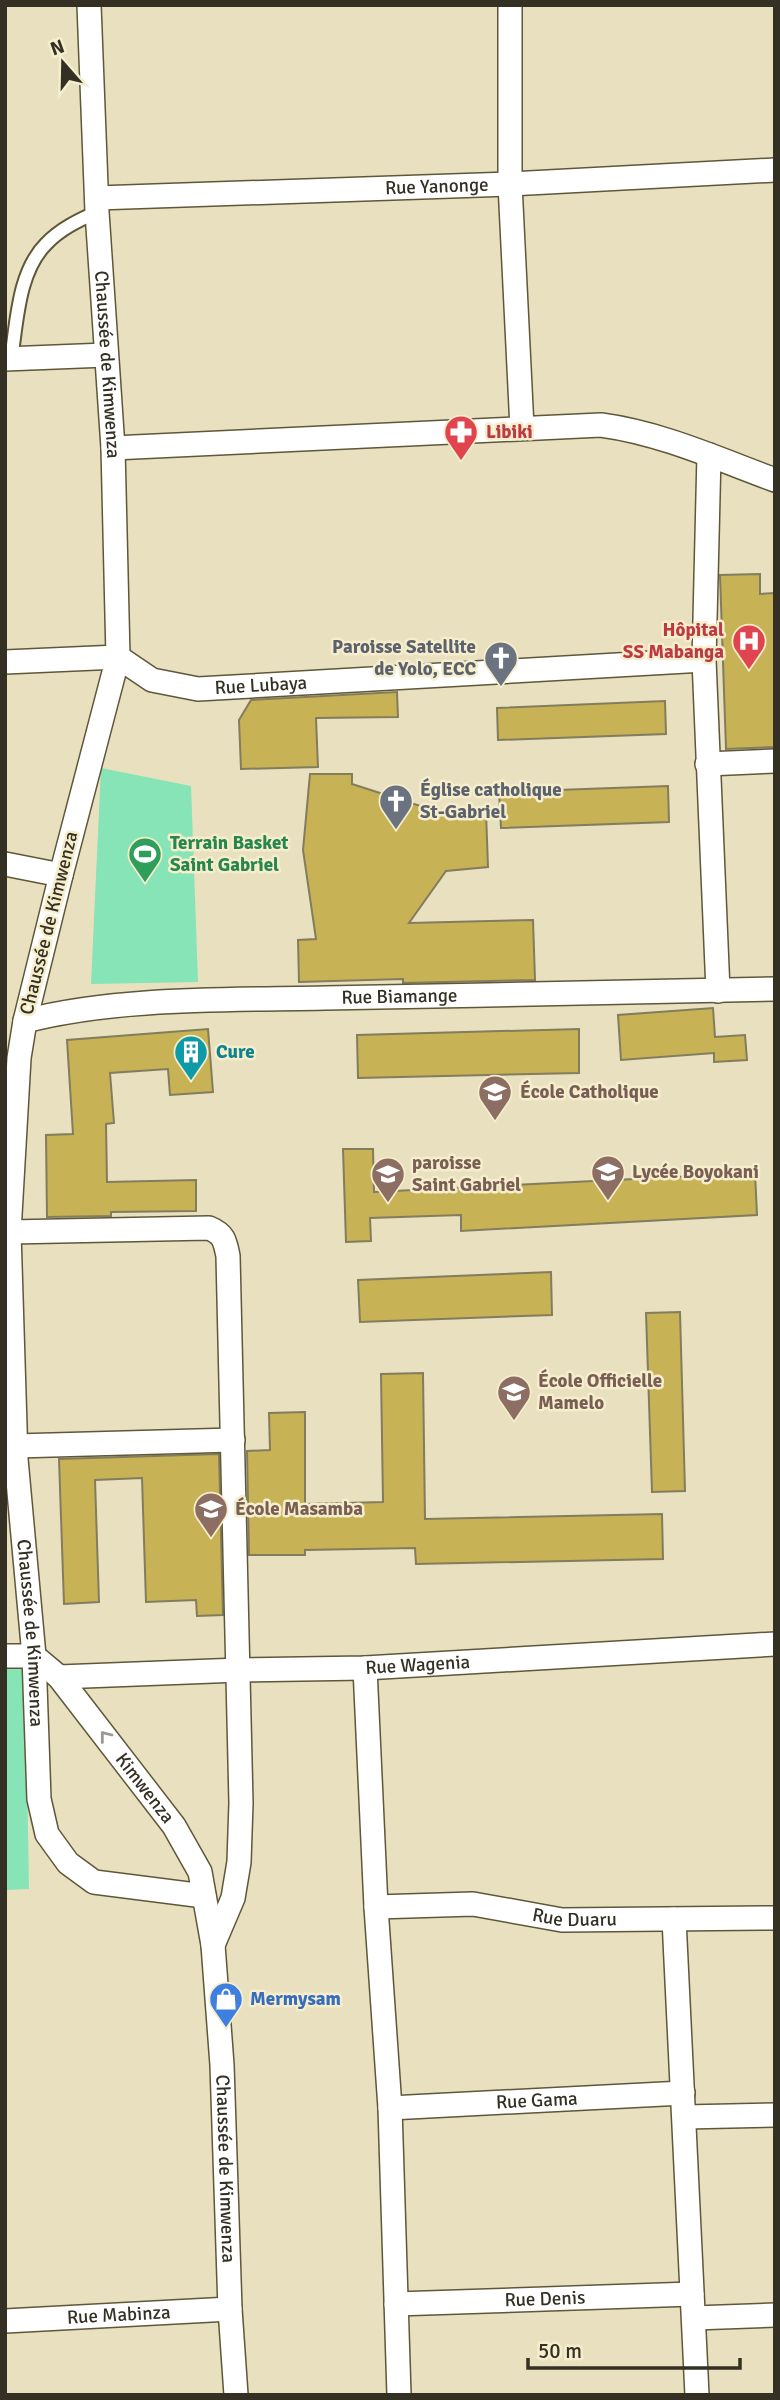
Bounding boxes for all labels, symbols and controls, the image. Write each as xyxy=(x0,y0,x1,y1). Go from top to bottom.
north arrow xyxy=(28,28,98,98)
text: N xyxy=(47,34,68,62)
street label: Rue Yanonge xyxy=(385,173,489,200)
street label: Chaussée de Kimwenza xyxy=(89,270,125,459)
pharmacy icon: Libiki xyxy=(442,413,480,462)
place label: Libiki xyxy=(486,420,533,444)
place label: Hôpital SS Mabanga xyxy=(623,618,724,664)
hospital icon: Hôpital SS Mabanga xyxy=(730,622,768,671)
place label: Paroisse Satellite de Yolo, ECC xyxy=(332,635,476,681)
church icon: Paroisse Satellite de Yolo, ECC xyxy=(482,639,520,688)
street label: Rue Lubaya xyxy=(214,671,308,700)
place label: Église catholique St-Gabriel xyxy=(420,778,562,824)
church icon: Église catholique St-Gabriel xyxy=(377,782,415,831)
street label: Chaussée de Kimwenza xyxy=(15,829,83,1017)
place label: Terrain Basket Saint Gabriel xyxy=(170,831,288,877)
sports icon: Terrain Basket Saint Gabriel xyxy=(126,835,164,884)
street label: Rue Biamange xyxy=(341,984,458,1010)
building icon: Cure xyxy=(172,1033,210,1082)
place label: Cure xyxy=(216,1040,255,1064)
school or university icon: École Catholique xyxy=(476,1073,514,1122)
place label: École Catholique xyxy=(520,1080,659,1104)
place label: paroisse Saint Gabriel xyxy=(412,1151,521,1197)
school or university icon: Lycée Boyokani xyxy=(589,1153,627,1202)
school or university icon: paroisse Saint Gabriel xyxy=(369,1155,407,1204)
place label: Lycée Boyokani xyxy=(632,1160,759,1184)
place label: École Officielle Mamelo xyxy=(538,1369,662,1415)
school or university icon: École Officielle Mamelo xyxy=(495,1373,533,1422)
school or university icon: École Masamba xyxy=(192,1490,230,1539)
place label: École Masamba xyxy=(235,1497,363,1521)
street label: Chaussée de Kimwenza xyxy=(11,1538,48,1727)
street label: Rue Wagenia xyxy=(365,1650,471,1680)
one-way arrow xyxy=(100,1732,113,1744)
street label: Kimwenza xyxy=(110,1748,180,1828)
street label: Rue Duaru xyxy=(530,1903,617,1932)
shop icon: Mermysam xyxy=(207,1980,245,2029)
place label: Mermysam xyxy=(250,1987,341,2011)
street label: Chaussée de Kimwenza xyxy=(210,2074,240,2263)
street label: Rue Gama xyxy=(495,2086,578,2115)
street label: Rue Denis xyxy=(504,2286,586,2312)
street label: Rue Mabinza xyxy=(66,2300,171,2330)
scale bar xyxy=(528,2326,740,2370)
text: 50 m xyxy=(538,2338,582,2364)

